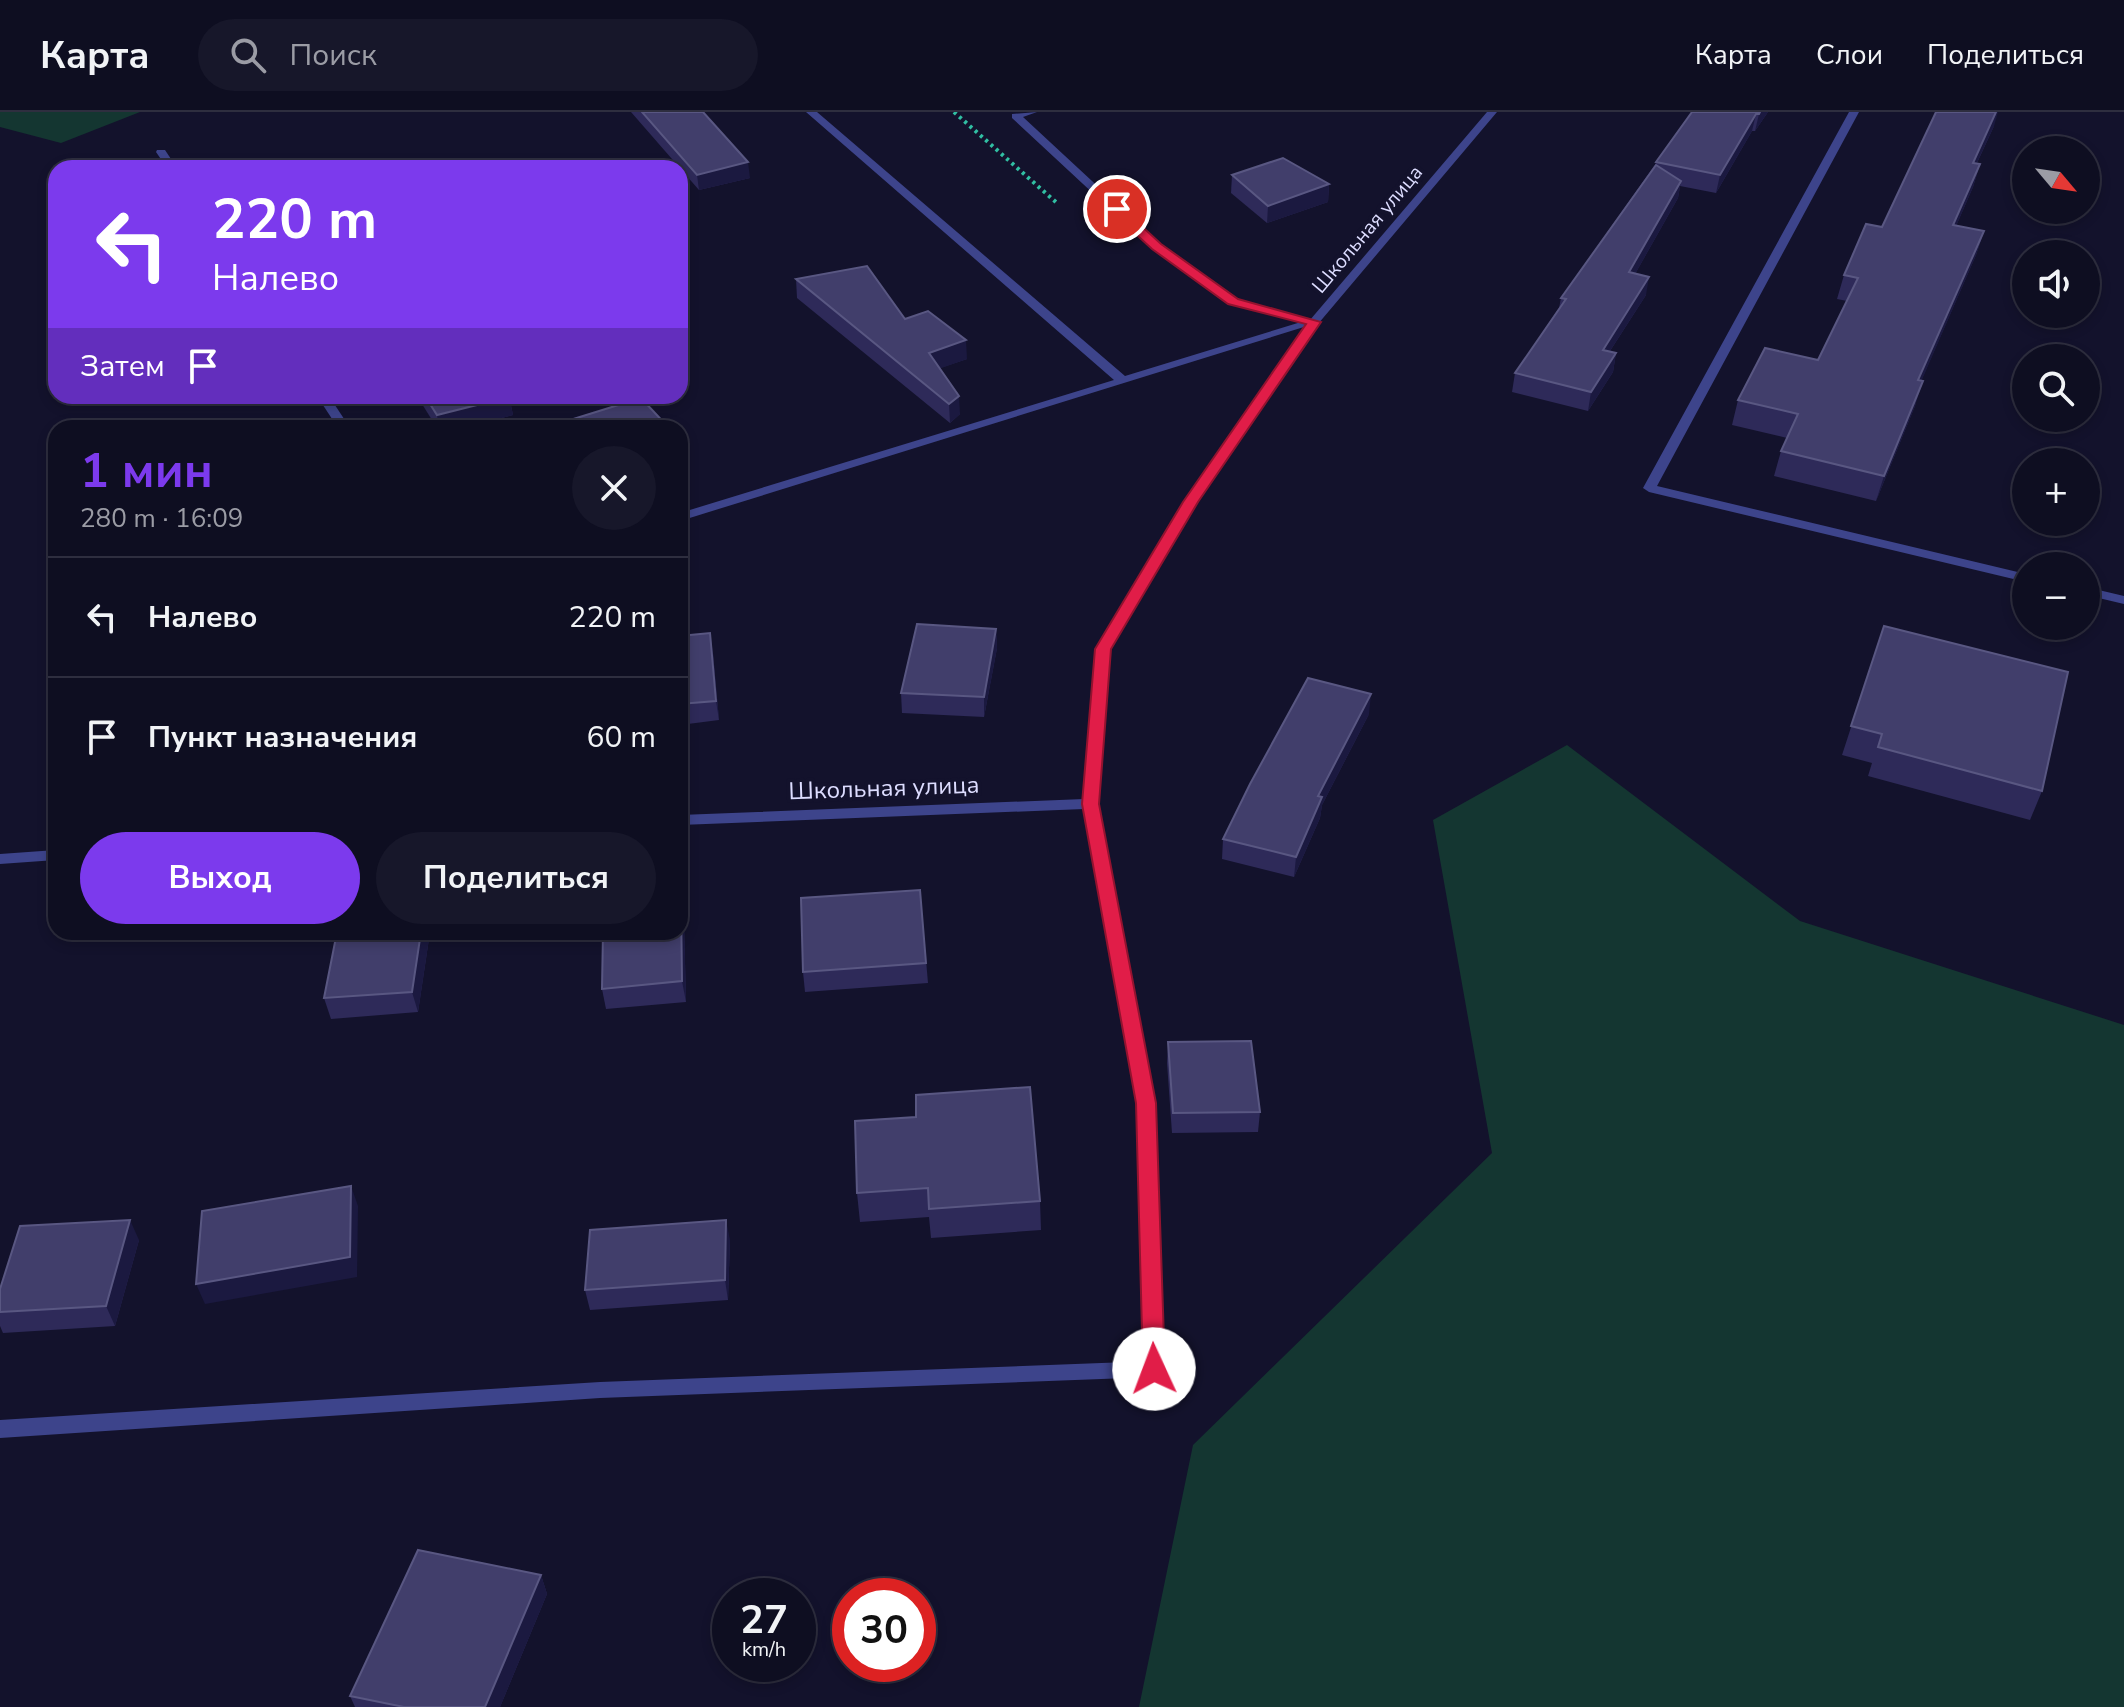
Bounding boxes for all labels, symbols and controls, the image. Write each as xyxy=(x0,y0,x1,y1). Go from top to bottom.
search box xyxy=(198,19,758,91)
text: Карта xyxy=(40,30,150,81)
icon: search xyxy=(226,33,270,77)
text: Поиск xyxy=(290,35,377,76)
text: Карта xyxy=(1695,36,1772,74)
text: Слои xyxy=(1816,36,1883,74)
text: Поделиться xyxy=(1927,36,2084,74)
north arrow xyxy=(2012,136,2100,224)
map controls xyxy=(2012,136,2100,640)
street label: Школьная улица xyxy=(1306,160,1429,299)
pin xyxy=(1083,175,1151,243)
text: 220 m xyxy=(212,181,377,258)
icon: arrive xyxy=(1095,187,1139,231)
icon: left xyxy=(80,192,184,296)
button: sound xyxy=(2012,240,2100,328)
text: Налево xyxy=(212,254,339,303)
icon: arrive xyxy=(181,344,225,388)
button: search xyxy=(2012,344,2100,432)
text: Затем xyxy=(80,346,165,387)
text: 1 мин xyxy=(80,438,213,504)
button: close xyxy=(572,446,656,530)
button: + xyxy=(2012,448,2100,536)
text: 280 m · 16:09 xyxy=(80,501,243,536)
button: − xyxy=(2012,552,2100,640)
icon: left xyxy=(80,595,124,639)
text: Налево xyxy=(148,597,257,638)
text: 220 m xyxy=(569,597,656,638)
icon: arrive xyxy=(80,715,124,759)
text: Пункт назначения xyxy=(148,717,417,758)
text: 60 m xyxy=(587,717,656,758)
street label: Школьная улица xyxy=(788,769,980,807)
button: Выход xyxy=(80,832,360,924)
button: Поделиться xyxy=(376,832,656,924)
position arrow xyxy=(1112,1327,1196,1411)
speed limit sign: 30 xyxy=(832,1578,936,1682)
text: 27 xyxy=(740,1593,788,1647)
text: km/h xyxy=(742,1636,786,1663)

